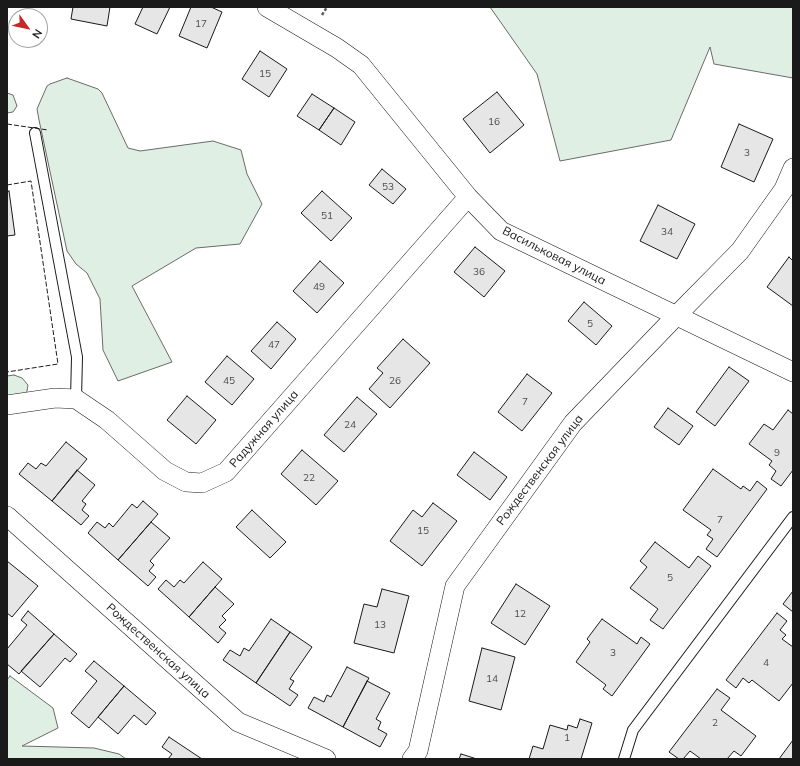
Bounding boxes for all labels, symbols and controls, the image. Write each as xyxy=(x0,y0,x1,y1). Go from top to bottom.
north arrow xyxy=(8,8,48,48)
house number: 17 xyxy=(195,18,207,30)
text: N xyxy=(29,27,45,41)
house number: 15 xyxy=(259,68,271,80)
house number: 16 xyxy=(488,116,500,128)
house number: 3 xyxy=(744,147,750,159)
house number: 53 xyxy=(382,181,394,193)
house number: 51 xyxy=(321,210,333,222)
street label: Васильковая улица xyxy=(500,224,608,288)
house number: 34 xyxy=(661,226,673,238)
house number: 36 xyxy=(473,266,485,278)
house number: 49 xyxy=(313,281,325,293)
house number: 5 xyxy=(587,318,593,330)
house number: 47 xyxy=(268,339,280,351)
house number: 45 xyxy=(223,375,235,387)
house number: 26 xyxy=(389,375,401,387)
street label: Радужная улица xyxy=(227,387,301,471)
house number: 7 xyxy=(522,396,528,408)
street label: Рождественская улица xyxy=(494,412,586,528)
house number: 24 xyxy=(344,419,356,431)
house number: 9 xyxy=(774,447,780,459)
house number: 22 xyxy=(303,472,315,484)
house number: 7 xyxy=(717,514,723,526)
house number: 15 xyxy=(417,525,429,537)
house number: 5 xyxy=(667,572,673,584)
street label: Рождественская улица xyxy=(103,601,213,701)
house number: 12 xyxy=(514,608,526,620)
house number: 13 xyxy=(374,619,386,631)
house number: 3 xyxy=(610,647,616,659)
house number: 4 xyxy=(763,657,769,669)
house number: 14 xyxy=(486,673,498,685)
house number: 2 xyxy=(712,717,718,729)
house number: 1 xyxy=(564,732,570,744)

